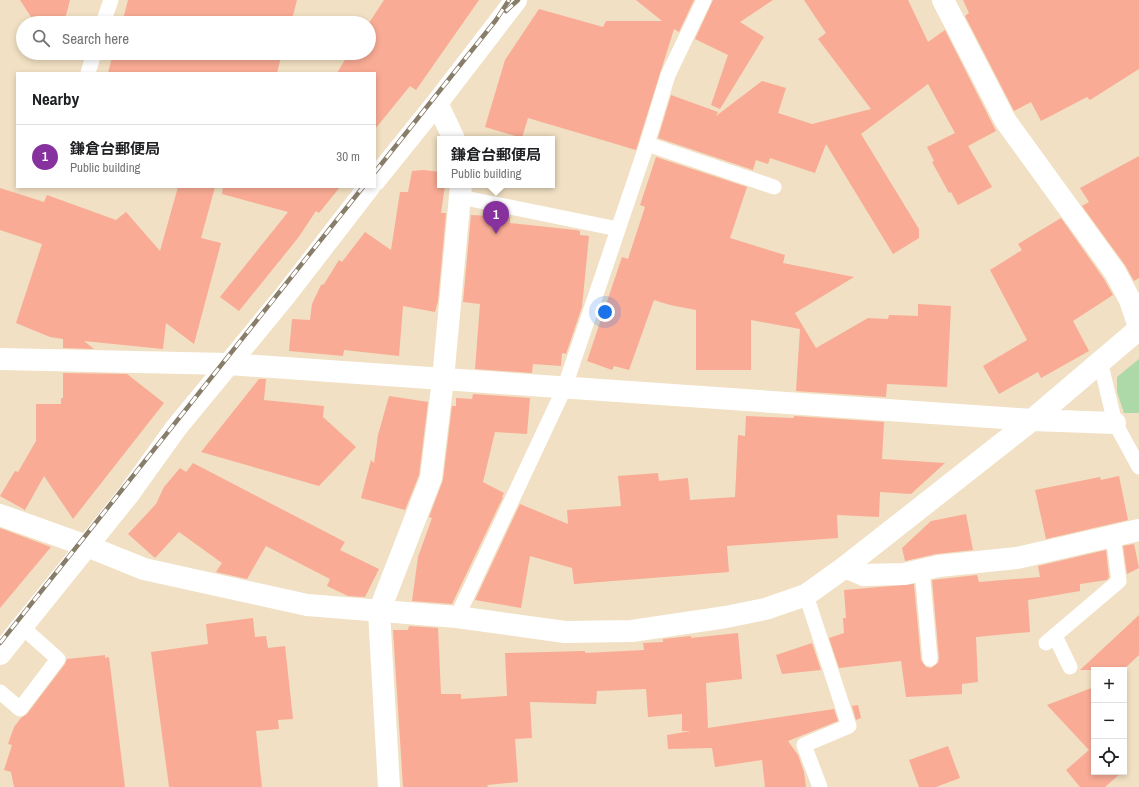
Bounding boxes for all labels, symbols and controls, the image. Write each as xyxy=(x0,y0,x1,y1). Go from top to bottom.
search box xyxy=(16,16,376,60)
icon: search xyxy=(30,27,52,49)
text: Search here xyxy=(62,28,129,49)
text: Nearby xyxy=(32,87,79,110)
popup xyxy=(437,136,555,188)
text: 鎌倉台郵便局 xyxy=(70,138,160,159)
text: 鎌倉台郵便局 xyxy=(451,144,541,165)
text: 1 xyxy=(42,148,48,165)
text: 30 m xyxy=(336,148,360,165)
text: Public building xyxy=(70,159,141,176)
text: Public building xyxy=(451,165,522,182)
pin: 1 xyxy=(483,201,509,234)
your location xyxy=(595,302,615,322)
map controls xyxy=(1091,667,1127,775)
button: + xyxy=(1091,667,1127,703)
button: − xyxy=(1091,703,1127,739)
button: locate xyxy=(1091,739,1127,775)

